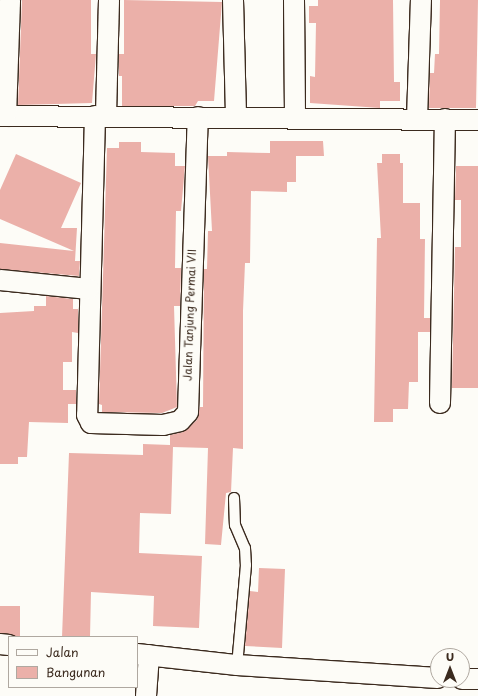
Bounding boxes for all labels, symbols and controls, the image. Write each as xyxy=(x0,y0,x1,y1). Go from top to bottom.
street label: Jalan Tanjung Permai VII xyxy=(181,248,199,382)
legend xyxy=(8,636,138,688)
text: Jalan xyxy=(46,643,79,661)
north arrow xyxy=(430,648,470,688)
text: U xyxy=(446,648,454,665)
text: Bangunan xyxy=(46,663,105,681)

